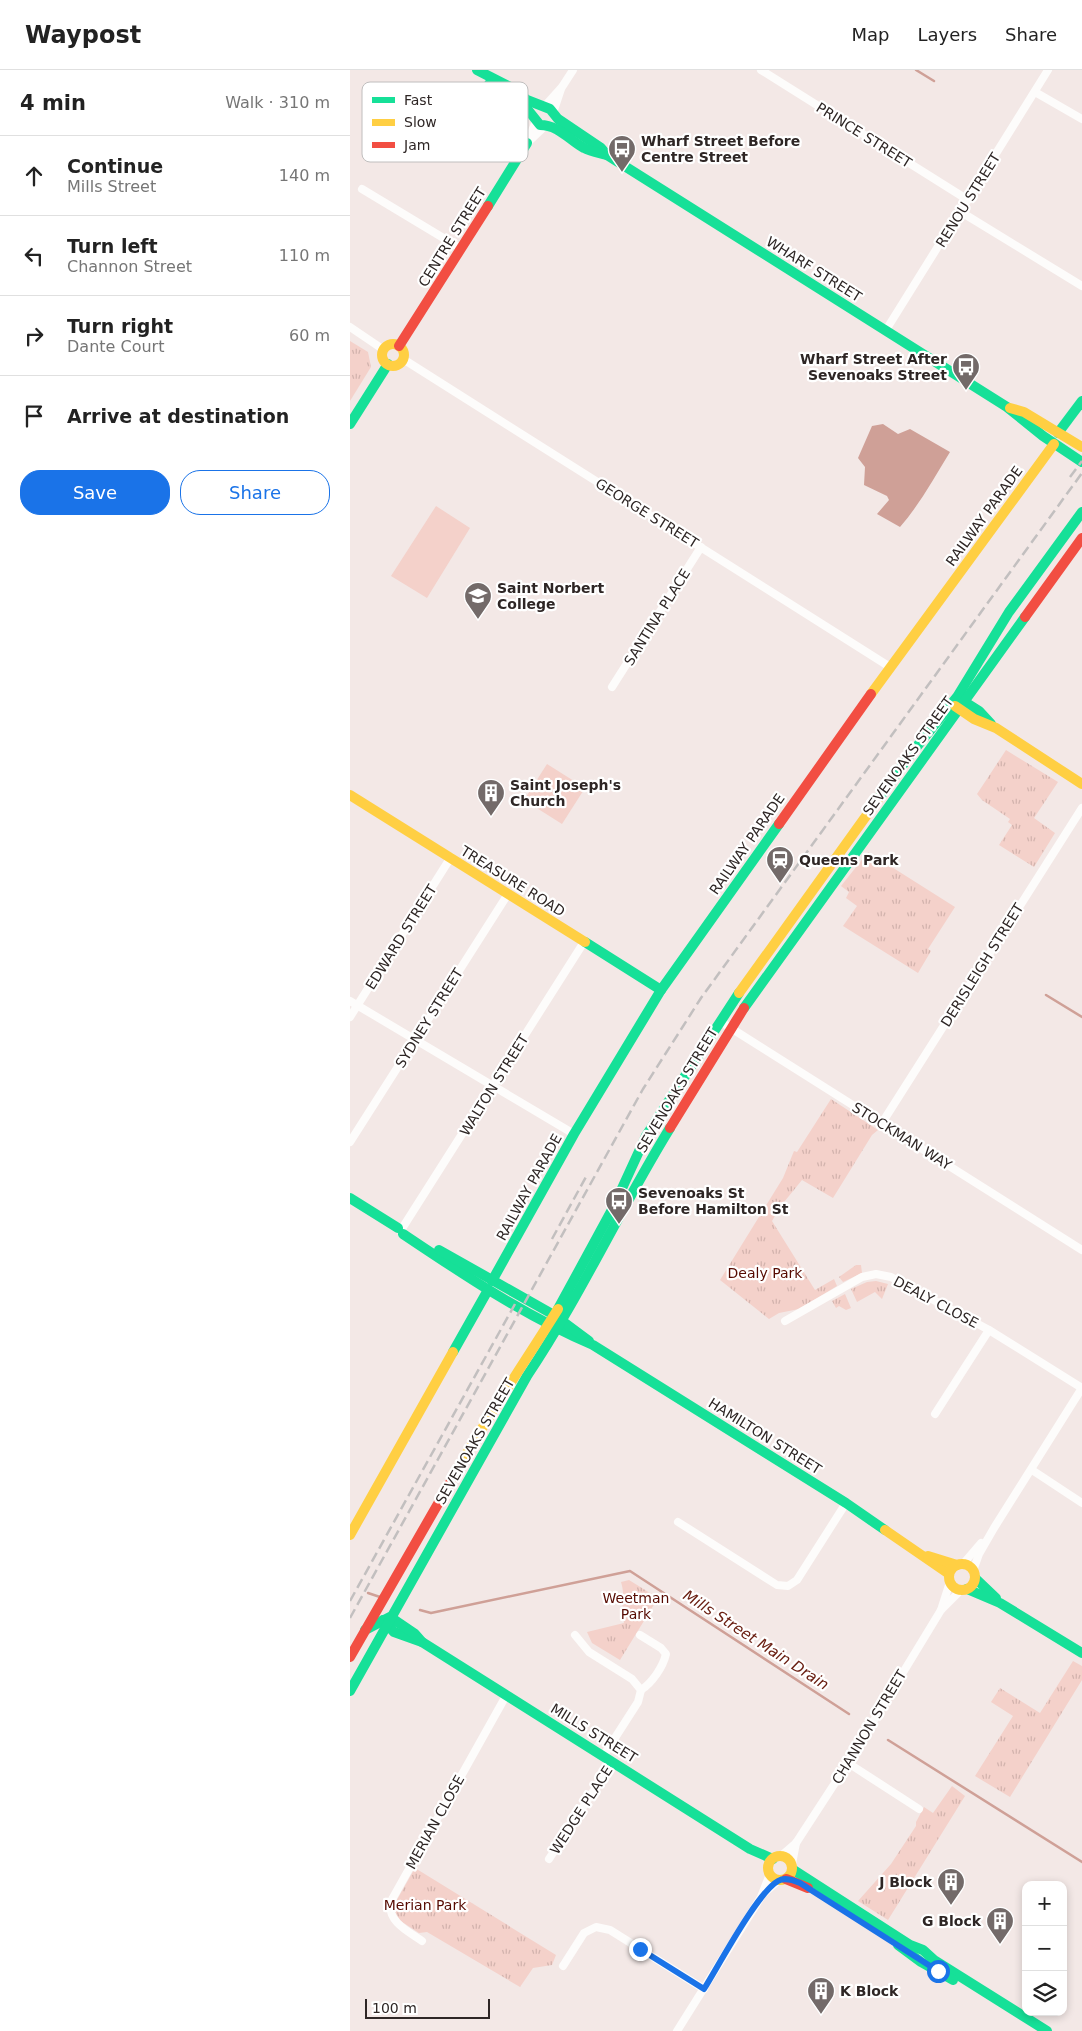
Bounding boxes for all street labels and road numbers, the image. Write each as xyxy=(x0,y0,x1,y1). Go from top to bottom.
street label: PRINCE STREET xyxy=(813,99,915,171)
street label: RENOU STREET xyxy=(933,150,1004,250)
street label: CENTRE STREET xyxy=(415,184,489,290)
street label: WHARF STREET xyxy=(763,233,865,305)
street label: RAILWAY PARADE xyxy=(942,463,1026,569)
street label: GEORGE STREET xyxy=(593,475,702,551)
street label: SANTINA PLACE xyxy=(621,566,693,668)
street label: SEVENOAKS STREET xyxy=(860,693,957,819)
street label: RAILWAY PARADE xyxy=(706,790,788,898)
street label: TREASURE ROAD xyxy=(457,842,568,920)
street label: EDWARD STREET xyxy=(362,881,440,992)
street label: DERISLEIGH STREET xyxy=(937,900,1027,1030)
street label: SYDNEY STREET xyxy=(392,965,466,1071)
street label: SEVENOAKS STREET xyxy=(633,1024,721,1155)
street label: WALTON STREET xyxy=(456,1031,532,1139)
street label: STOCKMAN WAY xyxy=(849,1099,955,1173)
street label: RAILWAY PARADE xyxy=(493,1131,565,1243)
street label: DEALY CLOSE xyxy=(891,1273,981,1331)
street label: SEVENOAKS STREET xyxy=(432,1375,518,1507)
street label: HAMILTON STREET xyxy=(706,1395,825,1477)
street label: CHANNON STREET xyxy=(829,1667,910,1787)
street label: MILLS STREET xyxy=(548,1700,640,1766)
street label: WEDGE PLACE xyxy=(546,1763,616,1857)
street label: MERIAN CLOSE xyxy=(403,1772,467,1872)

